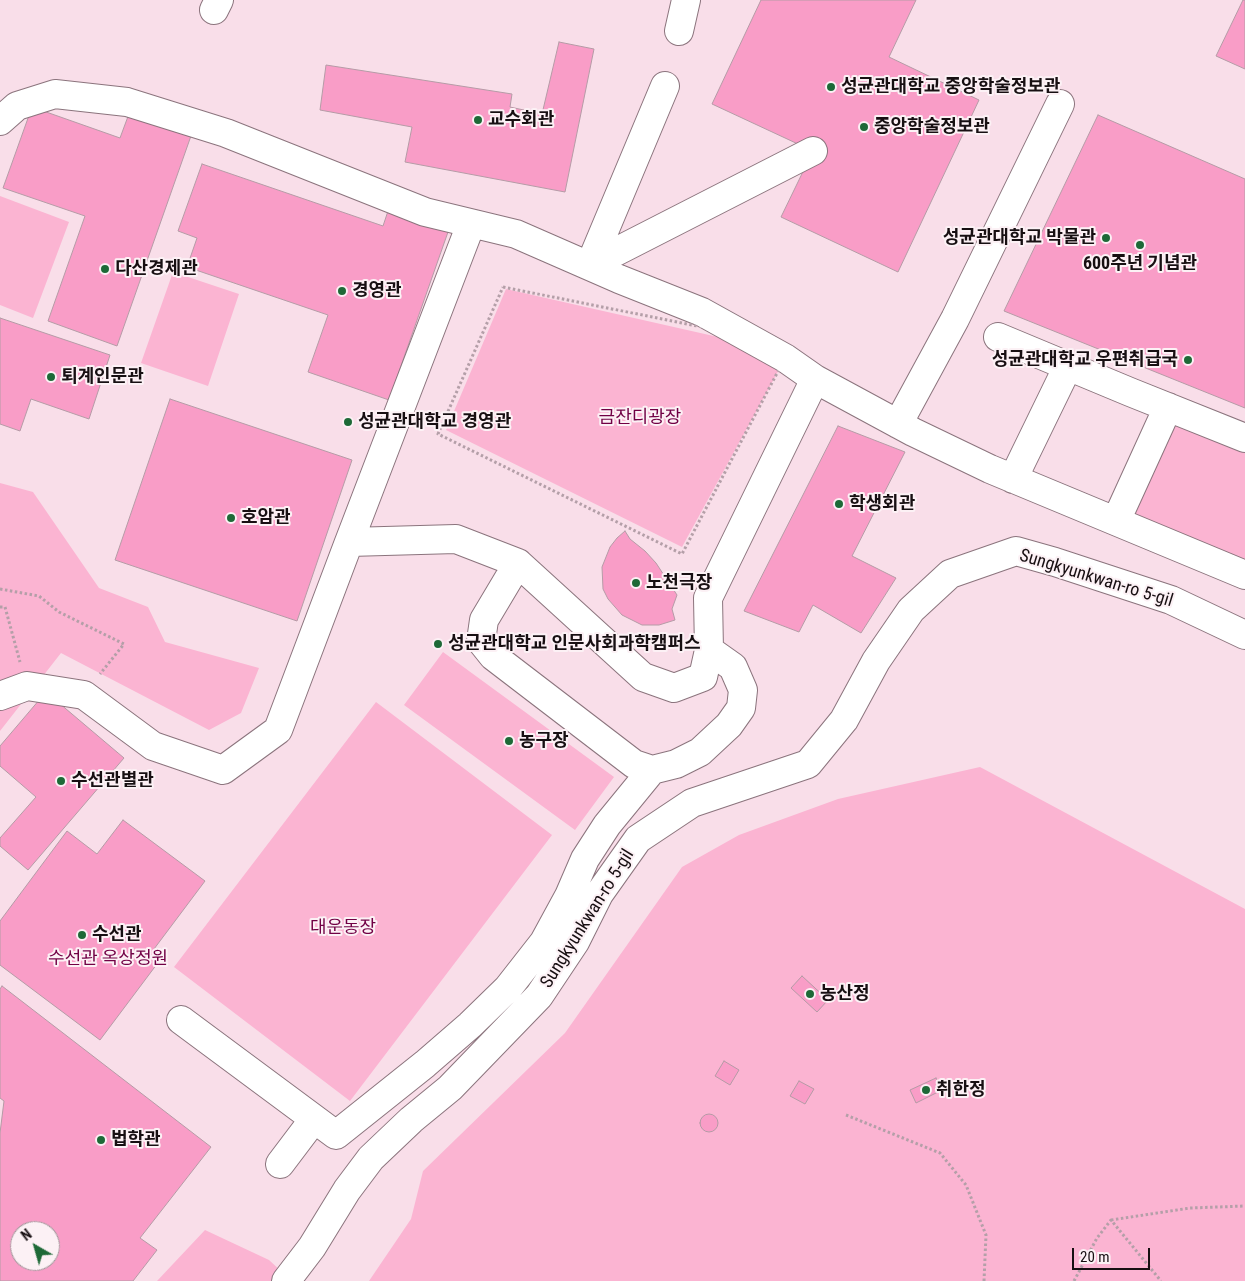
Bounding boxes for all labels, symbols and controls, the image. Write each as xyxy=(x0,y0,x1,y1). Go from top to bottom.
place label: 성균관대학교 중앙학술정보관 xyxy=(841,76,1060,98)
marker: 성균관대학교 중앙학술정보관 xyxy=(825,81,837,93)
place label: 교수회관 xyxy=(488,109,554,131)
marker: 교수회관 xyxy=(472,114,484,126)
place label: 중앙학술정보관 xyxy=(874,116,990,138)
marker: 중앙학술정보관 xyxy=(858,121,870,133)
place label: 성균관대학교 박물관 xyxy=(943,227,1096,249)
marker: 성균관대학교 박물관 xyxy=(1100,232,1112,244)
marker: 600주년 기념관 xyxy=(1134,239,1146,251)
place label: 600주년 기념관 xyxy=(1083,253,1197,275)
place label: 다산경제관 xyxy=(115,258,198,280)
marker: 다산경제관 xyxy=(99,263,111,275)
place label: 경영관 xyxy=(352,280,402,302)
marker: 경영관 xyxy=(336,285,348,297)
place label: 성균관대학교 우편취급국 xyxy=(992,349,1178,371)
marker: 성균관대학교 우편취급국 xyxy=(1182,354,1194,366)
place label: 퇴계인문관 xyxy=(61,366,144,388)
marker: 퇴계인문관 xyxy=(45,371,57,383)
park label: 금잔디광장 xyxy=(599,407,681,429)
place label: 성균관대학교 경영관 xyxy=(358,411,511,433)
marker: 성균관대학교 경영관 xyxy=(342,416,354,428)
place label: 학생회관 xyxy=(849,493,915,515)
marker: 학생회관 xyxy=(833,498,845,510)
place label: 호암관 xyxy=(241,507,291,529)
marker: 호암관 xyxy=(225,512,237,524)
street label: Sungkyunkwan-ro 5-gil xyxy=(1017,545,1175,613)
place label: 노천극장 xyxy=(646,572,712,594)
marker: 노천극장 xyxy=(630,577,642,589)
place label: 성균관대학교 인문사회과학캠퍼스 xyxy=(448,633,701,655)
marker: 성균관대학교 인문사회과학캠퍼스 xyxy=(432,638,444,650)
place label: 농구장 xyxy=(519,730,569,752)
marker: 농구장 xyxy=(503,735,515,747)
place label: 수선관별관 xyxy=(71,770,154,792)
marker: 수선관별관 xyxy=(55,775,67,787)
street label: Sungkyunkwan-ro 5-gil xyxy=(537,846,639,992)
park label: 대운동장 xyxy=(310,917,376,939)
place label: 수선관 xyxy=(92,924,142,946)
marker: 수선관 xyxy=(76,929,88,941)
park label: 수선관 옥상정원 xyxy=(48,948,168,970)
place label: 농산정 xyxy=(820,983,870,1005)
marker: 농산정 xyxy=(804,988,816,1000)
place label: 취한정 xyxy=(936,1079,986,1101)
marker: 취한정 xyxy=(920,1084,932,1096)
place label: 법학관 xyxy=(111,1129,161,1151)
marker: 법학관 xyxy=(95,1134,107,1146)
north arrow xyxy=(10,1221,60,1271)
text: N xyxy=(18,1226,35,1244)
scale bar xyxy=(1075,1238,1152,1270)
text: 20 m xyxy=(1080,1248,1110,1266)

